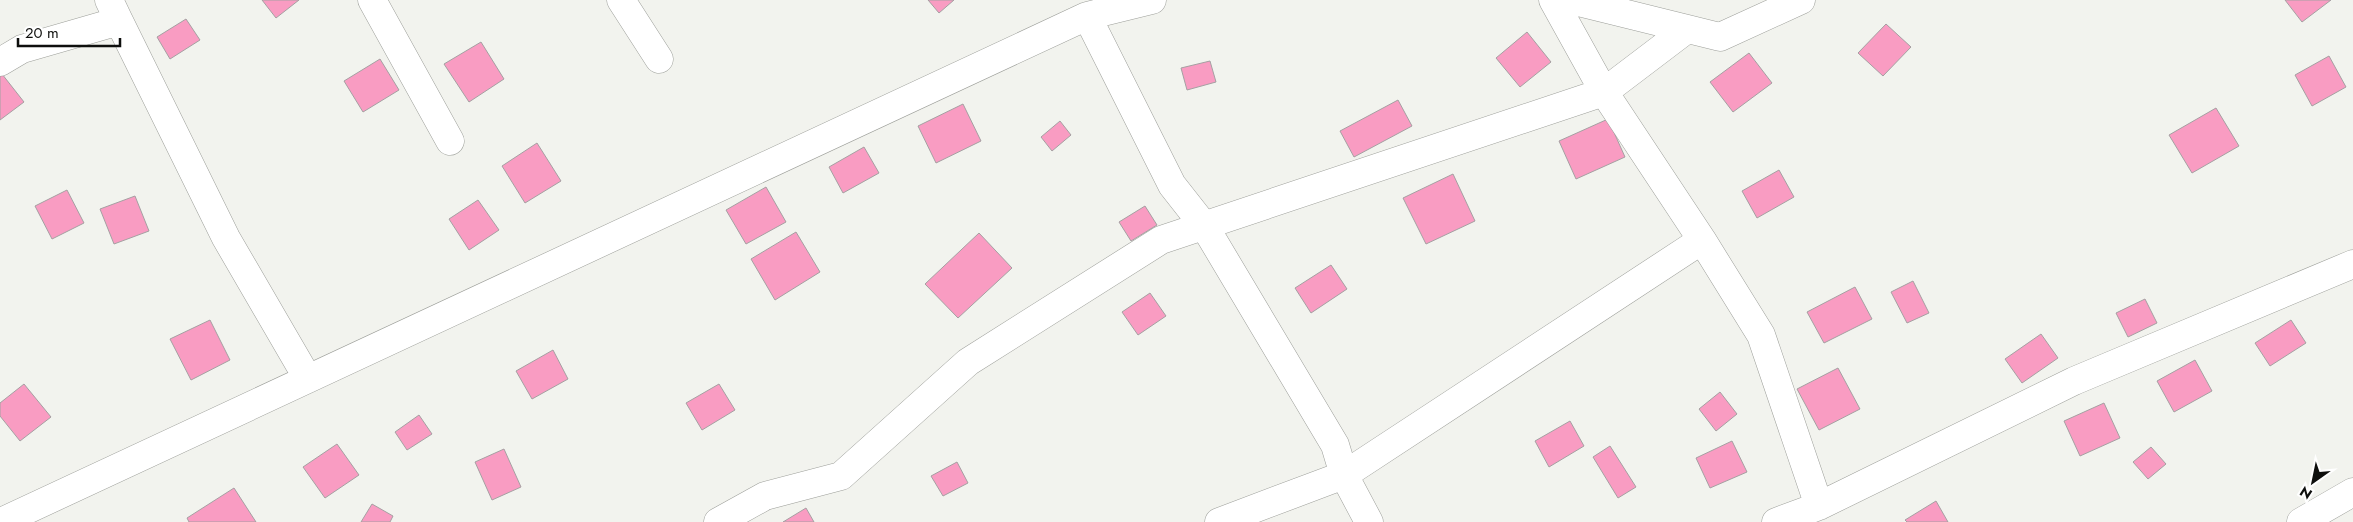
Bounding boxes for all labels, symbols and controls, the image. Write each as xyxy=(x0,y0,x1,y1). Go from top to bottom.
scale bar xyxy=(18,15,120,47)
text: 20 m xyxy=(25,22,59,44)
north arrow xyxy=(2288,457,2338,507)
text: N xyxy=(2296,481,2316,504)

